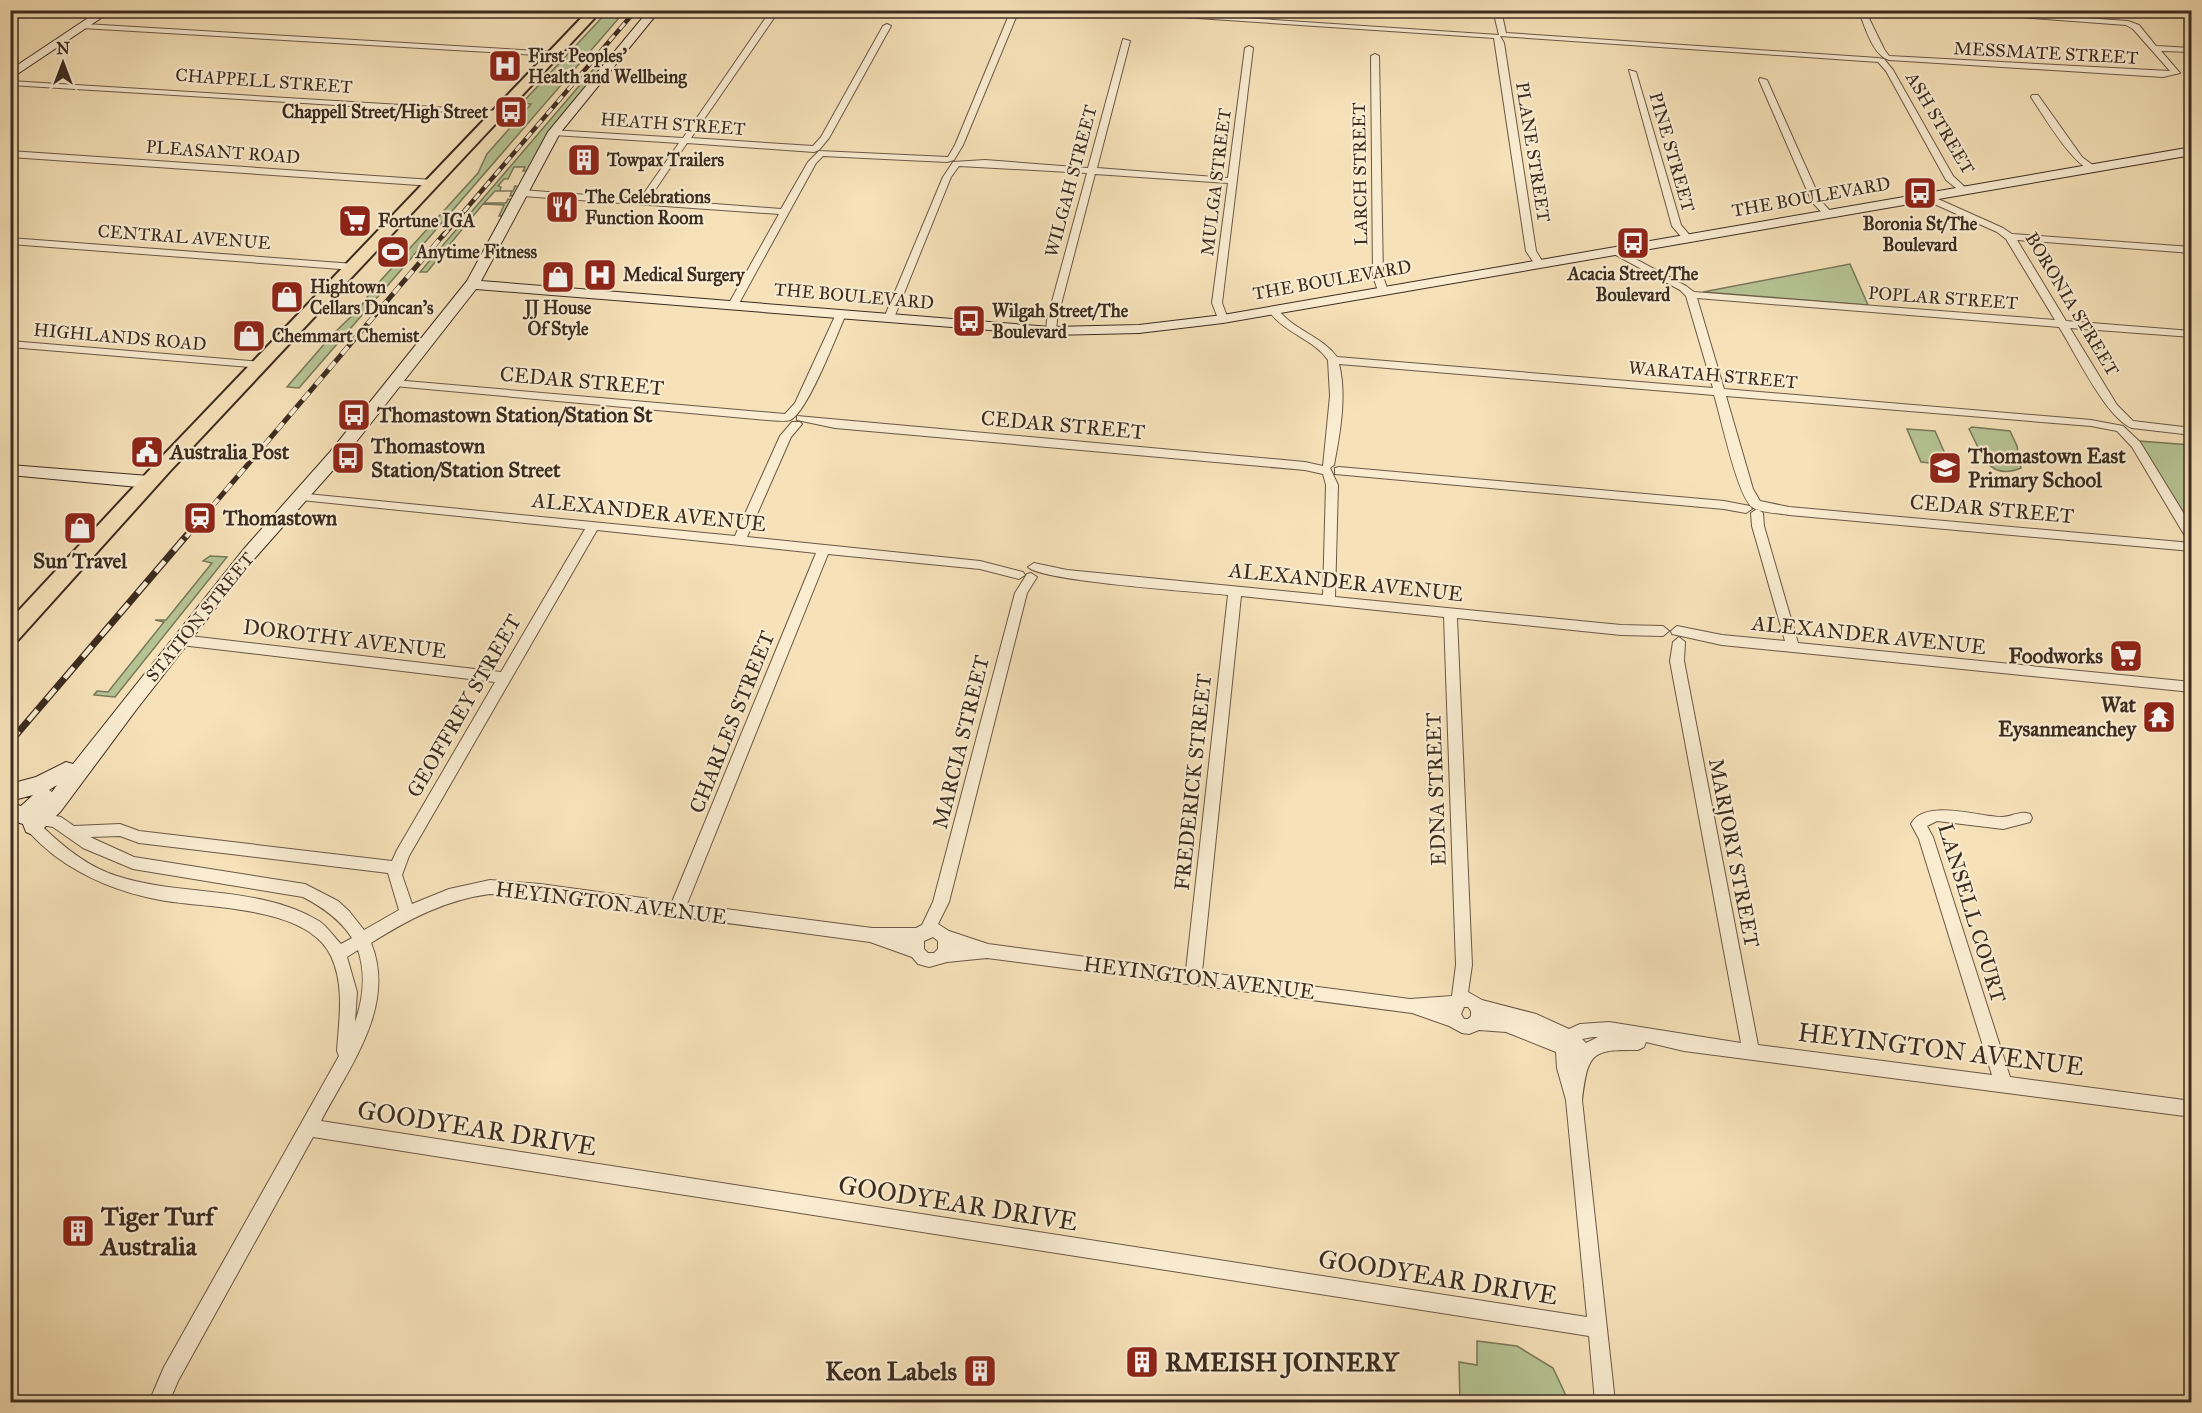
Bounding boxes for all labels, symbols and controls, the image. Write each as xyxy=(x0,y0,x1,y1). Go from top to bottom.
north arrow xyxy=(33,33,93,93)
street label: MESSMATE STREET xyxy=(1953,37,2139,69)
text: N xyxy=(56,39,70,58)
place label: First Peoples' Health and Wellbeing xyxy=(528,45,687,89)
hospital icon: First Peoples' Health and Wellbeing xyxy=(487,48,523,84)
street label: CHAPPELL STREET xyxy=(175,64,353,98)
street label: ASH STREET xyxy=(1900,67,1979,178)
street label: PLANE STREET xyxy=(1511,80,1555,224)
street label: PINE STREET xyxy=(1644,90,1700,214)
bus stop icon: Chappell Street/High Street xyxy=(493,94,529,130)
place label: Chappell Street/High Street xyxy=(282,101,489,124)
street label: LARCH STREET xyxy=(1348,102,1372,246)
street label: WILGAH STREET xyxy=(1040,103,1102,259)
street label: MULGA STREET xyxy=(1196,107,1236,257)
street label: HEATH STREET xyxy=(600,108,746,140)
street label: PLEASANT ROAD xyxy=(145,136,301,168)
building icon: Towpax Trailers xyxy=(566,142,602,178)
place label: Towpax Trailers xyxy=(606,149,725,172)
street label: THE BOULEVARD xyxy=(1730,172,1892,222)
bus stop icon: Boronia St/The Boulevard xyxy=(1902,175,1938,211)
place label: The Celebrations Function Room xyxy=(584,186,711,229)
restaurant icon: The Celebrations Function Room xyxy=(544,189,580,225)
supermarket icon: Fortune IGA xyxy=(337,203,373,239)
place label: Fortune IGA xyxy=(378,210,476,232)
place label: Boronia St/The Boulevard xyxy=(1863,213,1978,256)
street label: CENTRAL AVENUE xyxy=(97,220,271,254)
bus stop icon: Acacia Street/The Boulevard xyxy=(1615,225,1651,261)
street label: BORONIA STREET xyxy=(2020,228,2124,380)
sports icon: Anytime Fitness xyxy=(375,234,411,270)
place label: Anytime Fitness xyxy=(415,241,538,264)
street label: THE BOULEVARD xyxy=(1251,255,1413,305)
hospital icon: Medical Surgery xyxy=(582,257,618,293)
shop icon: JJ House Of Style xyxy=(540,259,576,295)
place label: Acacia Street/The Boulevard xyxy=(1567,263,1699,306)
place label: Medical Surgery xyxy=(623,264,746,287)
place label: Hightown Cellars Duncan's xyxy=(310,276,434,319)
street label: THE BOULEVARD xyxy=(773,278,935,314)
shop icon: Hightown Cellars Duncan's xyxy=(269,279,305,315)
street label: POPLAR STREET xyxy=(1867,282,2019,314)
place label: JJ House Of Style xyxy=(523,297,592,341)
place label: Wilgah Street/The Boulevard xyxy=(992,300,1129,343)
bus stop icon: Wilgah Street/The Boulevard xyxy=(951,303,987,339)
street label: HIGHLANDS ROAD xyxy=(33,318,207,356)
shop icon: Chemmart Chemist xyxy=(231,318,267,354)
place label: Chemmart Chemist xyxy=(272,325,420,347)
street label: WARATAH STREET xyxy=(1627,357,1799,393)
street label: CEDAR STREET xyxy=(499,361,665,401)
bus stop icon: Thomastown Station/Station St xyxy=(336,397,372,433)
place label: Thomastown Station/Station St xyxy=(376,402,653,428)
street label: CEDAR STREET xyxy=(980,405,1146,445)
place label: Thomastown Station/Station Street xyxy=(370,433,561,483)
public building icon: Australia Post xyxy=(129,434,165,470)
place label: Australia Post xyxy=(168,439,290,465)
bus stop icon: Thomastown Station/Station Street xyxy=(330,440,366,476)
place label: Thomastown East Primary School xyxy=(1967,443,2126,493)
school or university icon: Thomastown East Primary School xyxy=(1927,450,1963,486)
street label: ALEXANDER AVENUE xyxy=(530,487,767,537)
street label: CEDAR STREET xyxy=(1909,489,2075,529)
station icon: Thomastown xyxy=(182,500,218,536)
place label: Thomastown xyxy=(222,505,338,531)
shop icon: Sun Travel xyxy=(62,510,98,546)
place label: Sun Travel xyxy=(33,548,128,574)
street label: STATION STREET xyxy=(141,548,259,686)
street label: ALEXANDER AVENUE xyxy=(1227,557,1464,607)
street label: GEOFFREY STREET xyxy=(401,610,527,802)
street label: ALEXANDER AVENUE xyxy=(1750,610,1987,660)
street label: DOROTHY AVENUE xyxy=(242,614,448,664)
street label: CHARLES STREET xyxy=(684,627,780,817)
supermarket icon: Foodworks xyxy=(2108,638,2144,674)
place label: Foodworks xyxy=(2008,643,2103,669)
street label: MARCIA STREET xyxy=(927,653,995,831)
street label: FREDERICK STREET xyxy=(1169,672,1217,892)
place label: Wat Eysanmeanchey xyxy=(1998,692,2137,742)
temple icon: Wat Eysanmeanchey xyxy=(2141,699,2177,735)
street label: EDNA STREET xyxy=(1420,712,1452,866)
street label: MARJORY STREET xyxy=(1703,756,1765,950)
street label: LANSELL COURT xyxy=(1932,820,2012,1006)
street label: HEYINGTON AVENUE xyxy=(494,876,728,930)
street label: HEYINGTON AVENUE xyxy=(1082,951,1316,1005)
street label: HEYINGTON AVENUE xyxy=(1796,1016,2086,1082)
street label: GOODYEAR DRIVE xyxy=(355,1093,599,1163)
street label: GOODYEAR DRIVE xyxy=(836,1168,1080,1238)
place label: Tiger Turf Australia xyxy=(99,1200,218,1262)
building icon: Tiger Turf Australia xyxy=(60,1213,96,1249)
street label: GOODYEAR DRIVE xyxy=(1316,1242,1560,1312)
building icon: RMEISH JOINERY xyxy=(1124,1344,1160,1380)
place label: RMEISH JOINERY xyxy=(1165,1346,1400,1379)
building icon: Keon Labels xyxy=(962,1353,998,1389)
place label: Keon Labels xyxy=(825,1355,958,1387)

